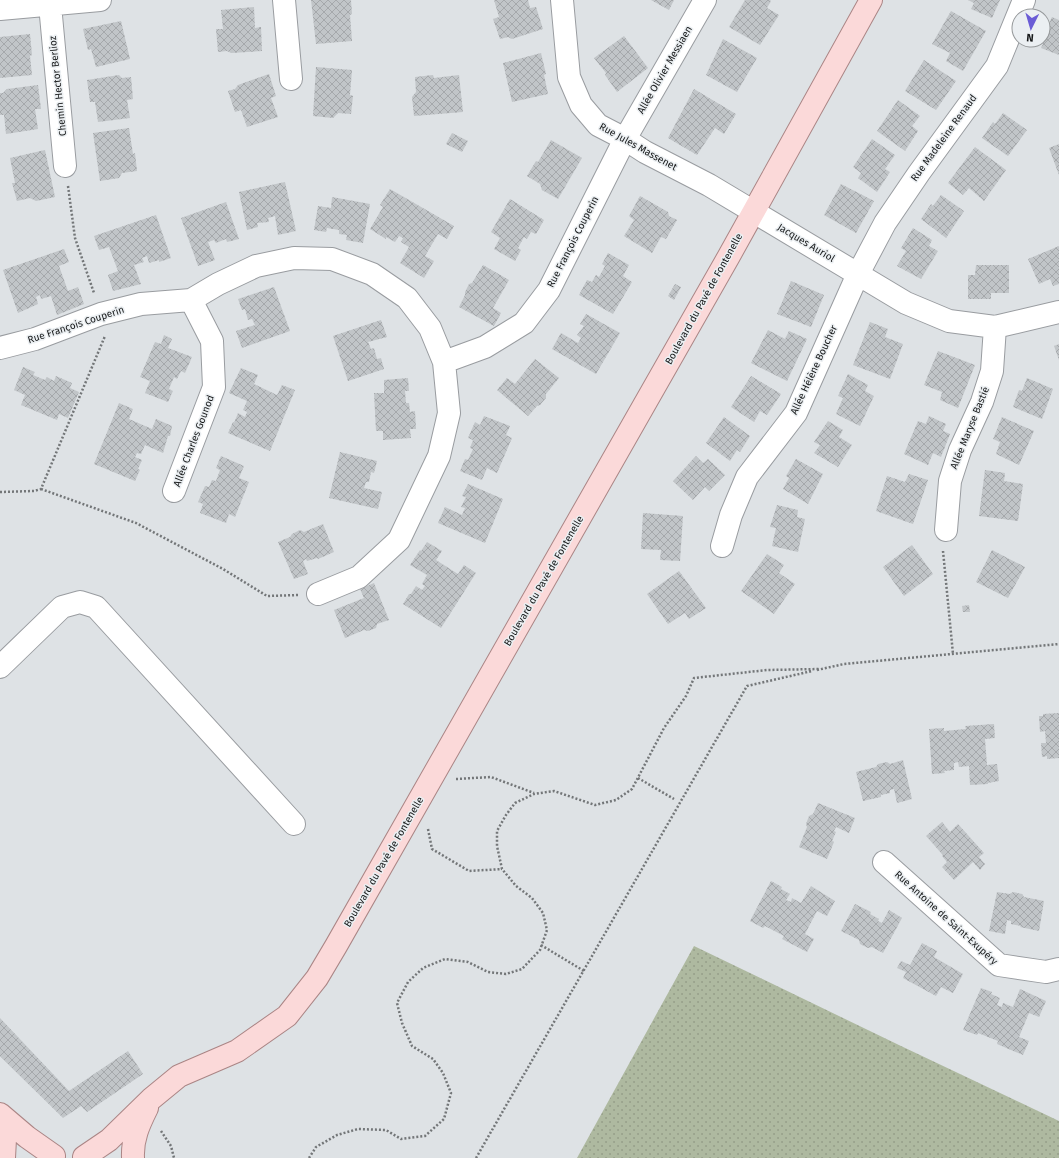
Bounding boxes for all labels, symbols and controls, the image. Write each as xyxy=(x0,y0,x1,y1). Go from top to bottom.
north arrow xyxy=(1011,8,1051,48)
street label: Allée Olivier Messiaen xyxy=(635,24,695,116)
text: N xyxy=(1026,31,1034,44)
street label: Chemin Hector Berlioz xyxy=(47,35,69,137)
street label: Rue Madeleine Renaud xyxy=(909,92,979,184)
street label: Rue Jules Massenet xyxy=(597,121,679,174)
street label: Rue François Couperin xyxy=(545,194,601,290)
street label: Jacques Auriol xyxy=(775,221,837,265)
street label: Boulevard du Pavé de Fontenelle xyxy=(663,231,745,367)
street label: Rue François Couperin xyxy=(26,304,126,346)
street label: Allée Hélène Boucher xyxy=(788,323,840,417)
street label: Allée Maryse Bastié xyxy=(948,385,992,471)
street label: Allée Charles Gounod xyxy=(171,394,217,488)
street label: Boulevard du Pavé de Fontenelle xyxy=(502,514,586,648)
street label: Boulevard du Pavé de Fontenelle xyxy=(342,795,426,929)
street label: Rue Antoine de Saint-Exupéry xyxy=(892,868,1000,968)

